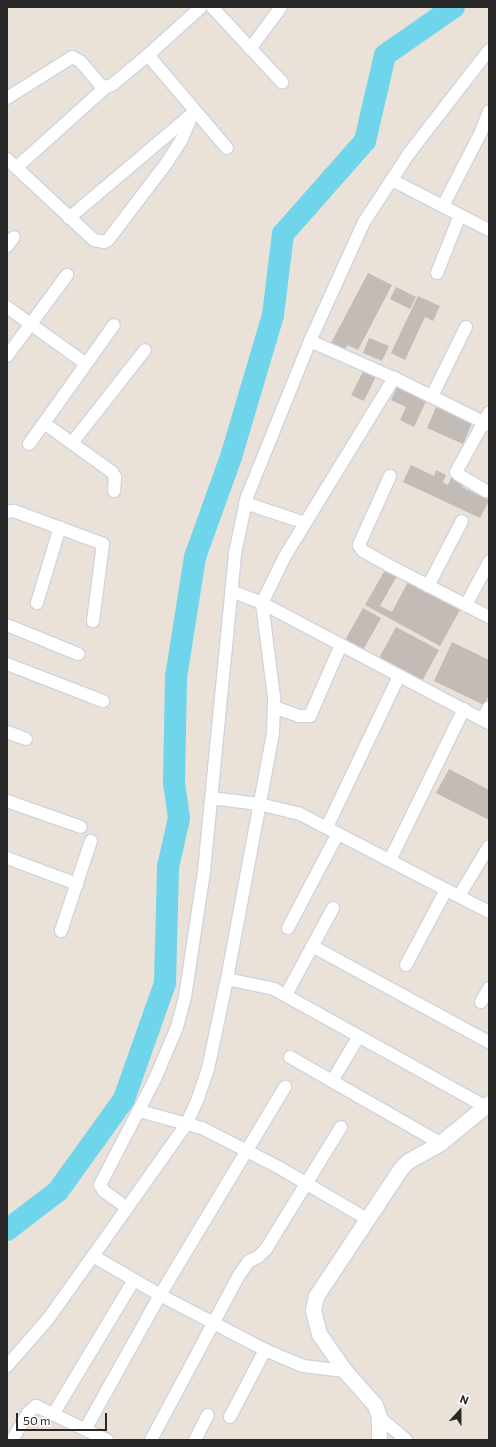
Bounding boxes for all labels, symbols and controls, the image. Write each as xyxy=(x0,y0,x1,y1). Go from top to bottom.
north arrow xyxy=(440,1391,480,1431)
text: N xyxy=(458,1392,471,1407)
scale bar xyxy=(18,1405,109,1431)
text: 50 m xyxy=(23,1413,51,1427)

